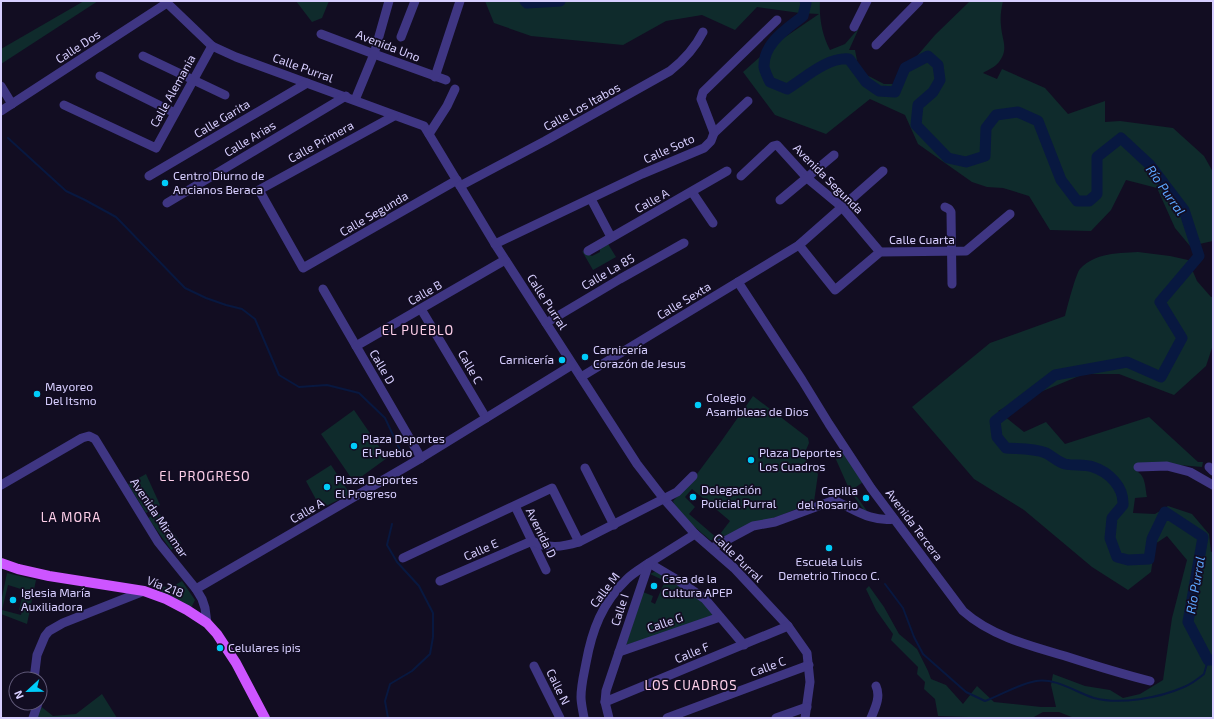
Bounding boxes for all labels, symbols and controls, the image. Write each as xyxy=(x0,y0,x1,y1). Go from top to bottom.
street label: Avenida Uno xyxy=(354,26,423,64)
street label: Calle Dos xyxy=(52,27,102,66)
street label: Calle Purral xyxy=(271,50,336,85)
street label: Calle Alemania xyxy=(146,52,198,129)
street label: Calle Los Itabos xyxy=(541,79,622,133)
street label: Calle Garita xyxy=(191,96,252,140)
street label: Calle Arias xyxy=(221,117,278,159)
street label: Calle Primera xyxy=(285,117,356,165)
street label: Calle Soto xyxy=(641,131,697,166)
street label: Avenida Segunda xyxy=(791,140,867,216)
water label: Río Purral xyxy=(1143,162,1189,218)
place label: Centro Diurno de Ancianos Beraca xyxy=(173,168,264,196)
marker: Centro Diurno de Ancianos Beraca xyxy=(160,178,170,188)
street label: Calle A xyxy=(632,185,671,215)
street label: Calle Segunda xyxy=(337,188,410,238)
street label: Calle Cuarta xyxy=(889,232,955,246)
street label: Calle La 85 xyxy=(579,250,636,292)
street label: Calle Purral xyxy=(525,271,571,332)
street label: Calle B xyxy=(405,277,444,307)
street label: Calle Sexta xyxy=(654,279,713,322)
district label: EL PUEBLO xyxy=(382,322,454,338)
place label: Carnicería Corazón de Jesus xyxy=(593,342,686,370)
street label: Calle D xyxy=(367,347,398,386)
street label: Calle C xyxy=(456,347,486,386)
place label: Carnicería xyxy=(499,352,554,366)
marker: Carnicería Corazón de Jesus xyxy=(580,352,590,362)
marker: Carnicería xyxy=(557,355,567,365)
place label: Mayoreo Del Itsmo xyxy=(45,379,97,407)
marker: Mayoreo Del Itsmo xyxy=(32,389,42,399)
place label: Colegio Asambleas de Dios xyxy=(706,390,809,418)
marker: Colegio Asambleas de Dios xyxy=(693,400,703,410)
place label: Plaza Deportes El Pueblo xyxy=(362,431,445,459)
marker: Plaza Deportes El Pueblo xyxy=(349,441,359,451)
place label: Plaza Deportes Los Cuadros xyxy=(759,445,842,473)
marker: Plaza Deportes Los Cuadros xyxy=(746,455,756,465)
district label: EL PROGRESO xyxy=(159,468,251,484)
place label: Plaza Deportes El Progreso xyxy=(335,472,418,500)
street label: Avenida Miramar xyxy=(128,475,192,560)
marker: Plaza Deportes El Progreso xyxy=(322,482,332,492)
place label: Delegación Policial Purral xyxy=(701,482,777,510)
place label: Capilla del Rosario xyxy=(797,483,858,511)
street label: Avenida Tercera xyxy=(883,486,946,563)
marker: Delegación Policial Purral xyxy=(688,492,698,502)
marker: Capilla del Rosario xyxy=(861,493,871,503)
street label: Calle A xyxy=(287,495,326,525)
street label: Avenida D xyxy=(524,505,560,560)
district label: LA MORA xyxy=(41,509,101,525)
street label: Calle Purral xyxy=(711,530,767,585)
street label: Calle E xyxy=(461,535,500,563)
marker: Escuela Luis Demetrio Tinoco C. xyxy=(824,543,834,553)
place label: Escuela Luis Demetrio Tinoco C. xyxy=(778,554,880,582)
water label: Río Purral xyxy=(1182,555,1208,615)
street label: Calle M xyxy=(587,569,622,610)
place label: Casa de la Cultura APEP xyxy=(662,571,733,599)
street label: Vía 218 xyxy=(145,573,186,599)
marker: Casa de la Cultura APEP xyxy=(649,581,659,591)
place label: Iglesia María Auxiliadora xyxy=(21,585,91,613)
street label: Calle I xyxy=(607,592,631,627)
marker: Iglesia María Auxiliadora xyxy=(8,595,18,605)
street label: Calle G xyxy=(645,609,685,635)
street label: Calle F xyxy=(672,639,711,665)
place label: Celulares ipis xyxy=(228,640,301,654)
marker: Celulares ipis xyxy=(215,643,225,653)
street label: Calle C xyxy=(748,653,787,679)
street label: Calle N xyxy=(544,666,574,707)
north arrow xyxy=(8,671,48,711)
district label: LOS CUADROS xyxy=(644,677,738,693)
text: N xyxy=(11,689,26,701)

